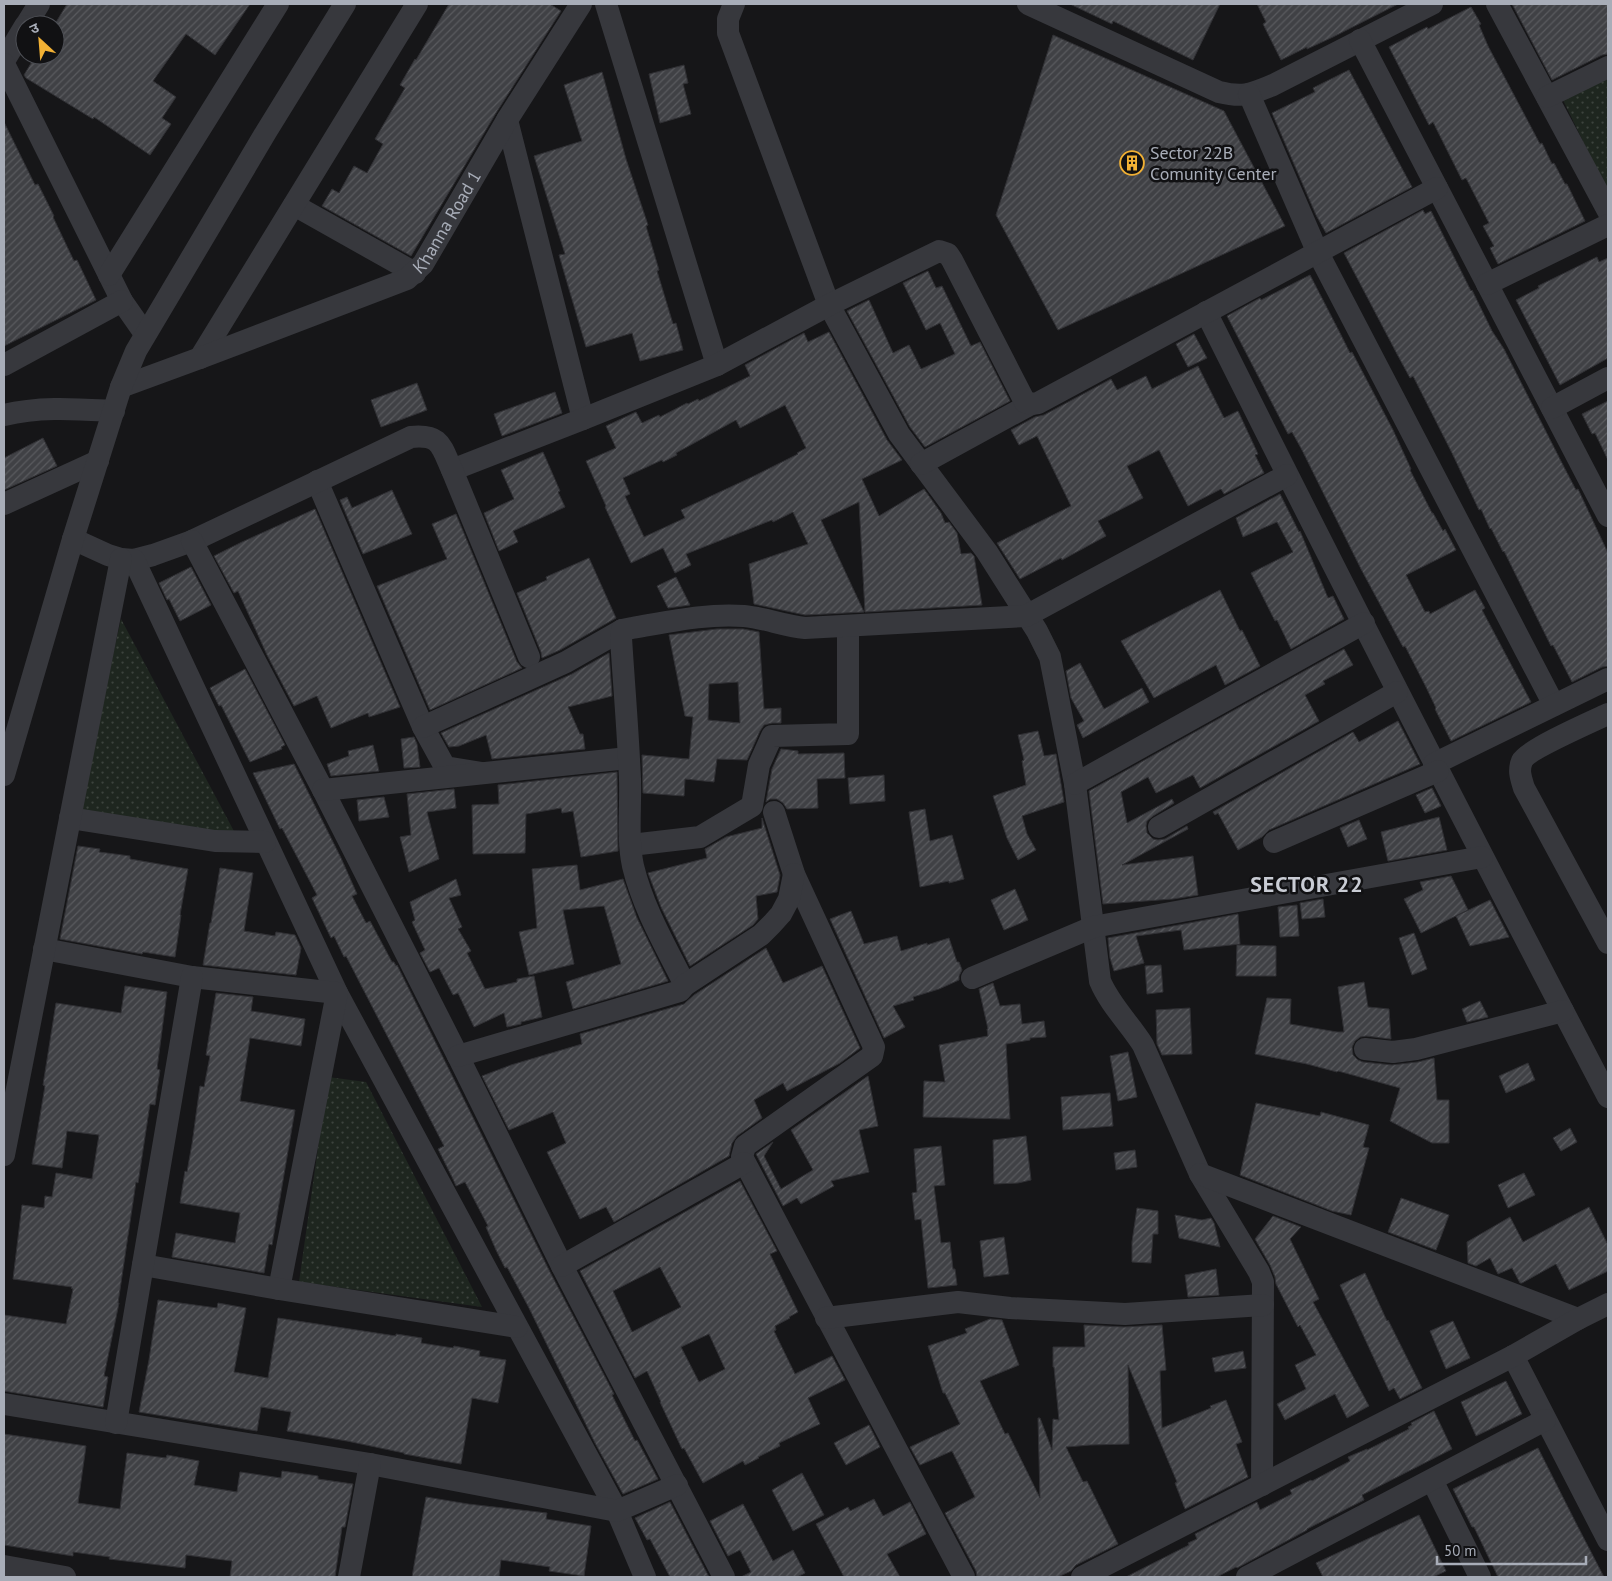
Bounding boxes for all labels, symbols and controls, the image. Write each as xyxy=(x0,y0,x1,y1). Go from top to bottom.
north arrow xyxy=(15,15,65,65)
text: उ xyxy=(27,18,43,38)
place label: Sector 22B Comunity Center xyxy=(1150,141,1277,185)
building icon: Sector 22B Comunity Center xyxy=(1119,150,1145,176)
street label: Khanna Road 1 xyxy=(408,166,486,279)
district label: SECTOR 22 xyxy=(1250,870,1364,898)
scale bar xyxy=(1437,1534,1586,1566)
text: 50 m xyxy=(1444,1541,1477,1560)

